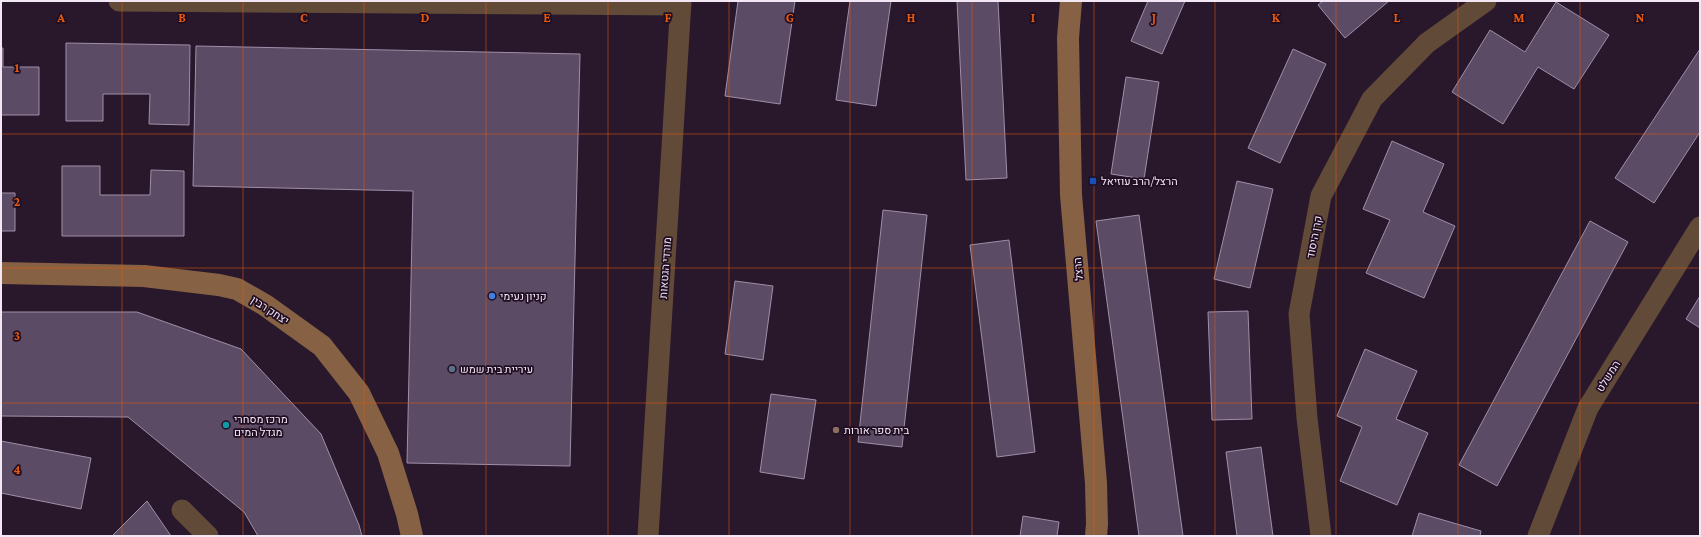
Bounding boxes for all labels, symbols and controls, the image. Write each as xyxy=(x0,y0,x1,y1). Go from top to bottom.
text: A xyxy=(56,10,65,25)
text: B xyxy=(178,10,186,25)
text: C xyxy=(300,10,308,25)
text: D xyxy=(421,10,430,25)
text: E xyxy=(543,10,551,25)
text: F xyxy=(665,10,672,25)
text: G xyxy=(786,10,794,25)
text: H xyxy=(907,10,916,25)
text: I xyxy=(1031,10,1035,25)
text: J xyxy=(1150,10,1156,25)
text: K xyxy=(1272,10,1281,25)
text: L xyxy=(1394,10,1401,25)
text: M xyxy=(1513,10,1525,25)
text: N xyxy=(1636,10,1645,25)
text: 1 xyxy=(15,60,20,75)
place label: הרצל/הרב עוזיאל xyxy=(1101,175,1178,187)
marker: הרצל/הרב עוזיאל xyxy=(1088,176,1098,186)
text: 2 xyxy=(14,194,21,209)
street label: קרן היסוד xyxy=(1304,215,1324,259)
street label: מורדי הגטאות xyxy=(657,237,673,299)
street label: הרצל xyxy=(1071,257,1085,281)
place label: קניון נעימי xyxy=(500,290,547,302)
marker: קניון נעימי xyxy=(487,291,497,301)
street label: יצחק רבין xyxy=(249,293,291,327)
text: 3 xyxy=(14,328,20,343)
street label: המשלט xyxy=(1594,358,1622,394)
place label: עיריית בית שמש xyxy=(460,363,533,375)
marker: עיריית בית שמש xyxy=(447,364,457,374)
place label: מרכז מסחרי מגדל המים xyxy=(234,413,288,438)
marker: מרכז מסחרי מגדל המים xyxy=(221,420,231,430)
place label: בית ספר אורות xyxy=(844,424,909,436)
marker: בית ספר אורות xyxy=(831,425,841,435)
text: 4 xyxy=(13,462,21,477)

